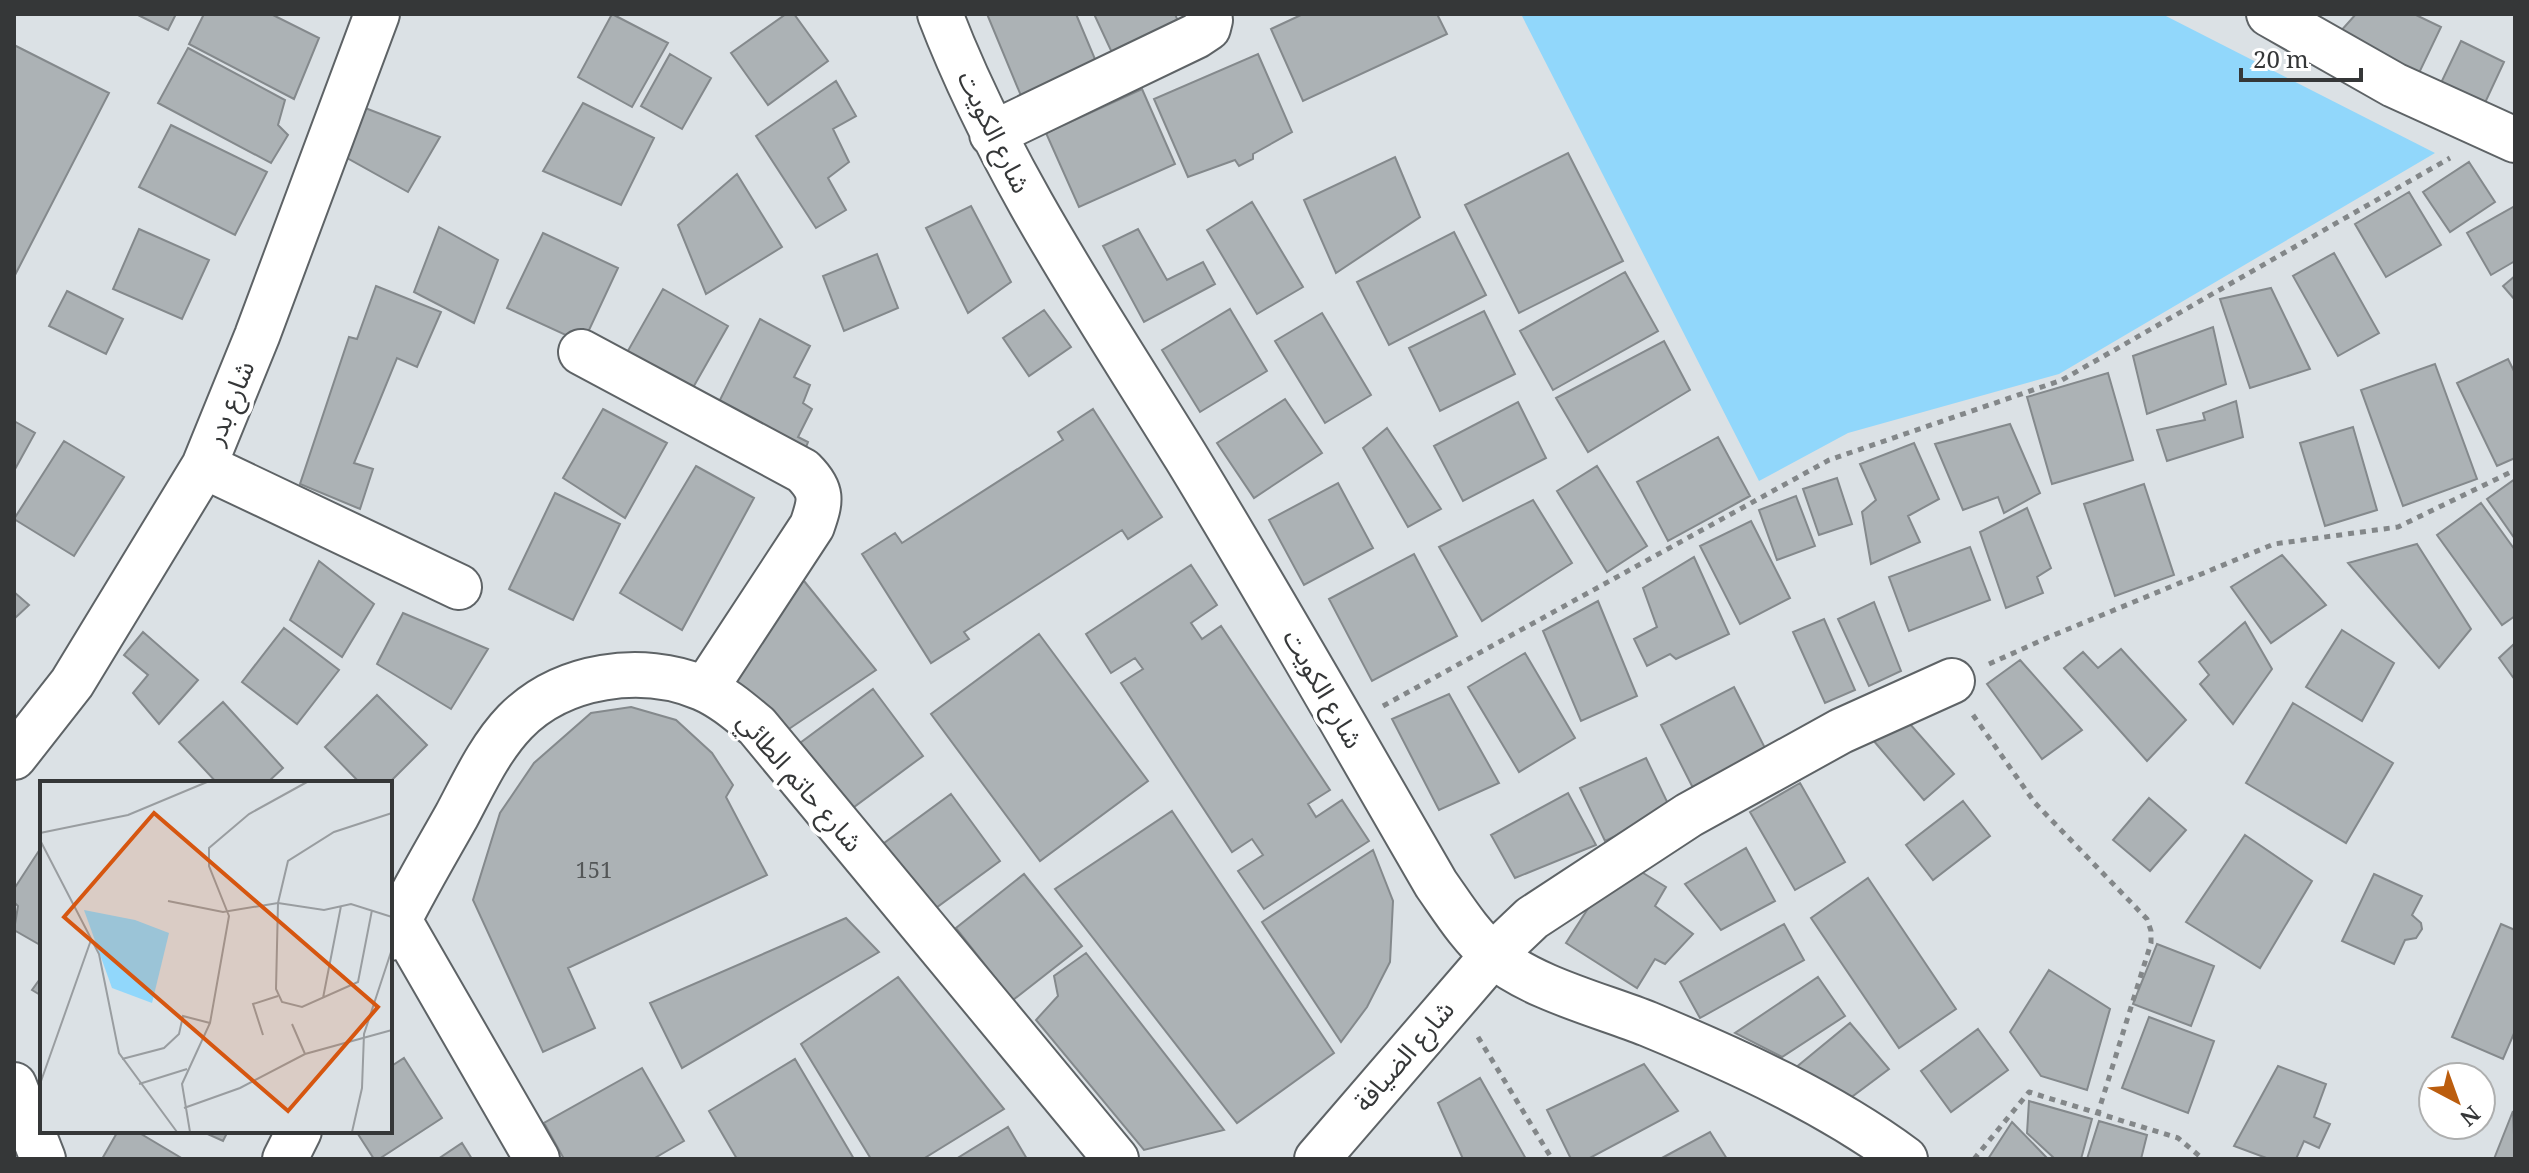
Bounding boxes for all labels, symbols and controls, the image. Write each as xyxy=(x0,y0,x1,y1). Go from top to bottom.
scale bar xyxy=(2241,32,2361,82)
text: 20 m xyxy=(2253,42,2309,75)
street label: شارع الكويت xyxy=(948,64,1040,200)
street label: شارع بدر xyxy=(196,355,264,452)
street label: شارع الكويت xyxy=(1274,622,1372,756)
street label: شارع حاتم الطائي xyxy=(728,704,872,861)
inset map xyxy=(40,781,392,1133)
house number: 151 xyxy=(576,854,612,884)
street label: شارع الضيافة xyxy=(1345,992,1463,1120)
north arrow xyxy=(2417,1061,2497,1141)
text: N xyxy=(2454,1100,2487,1134)

